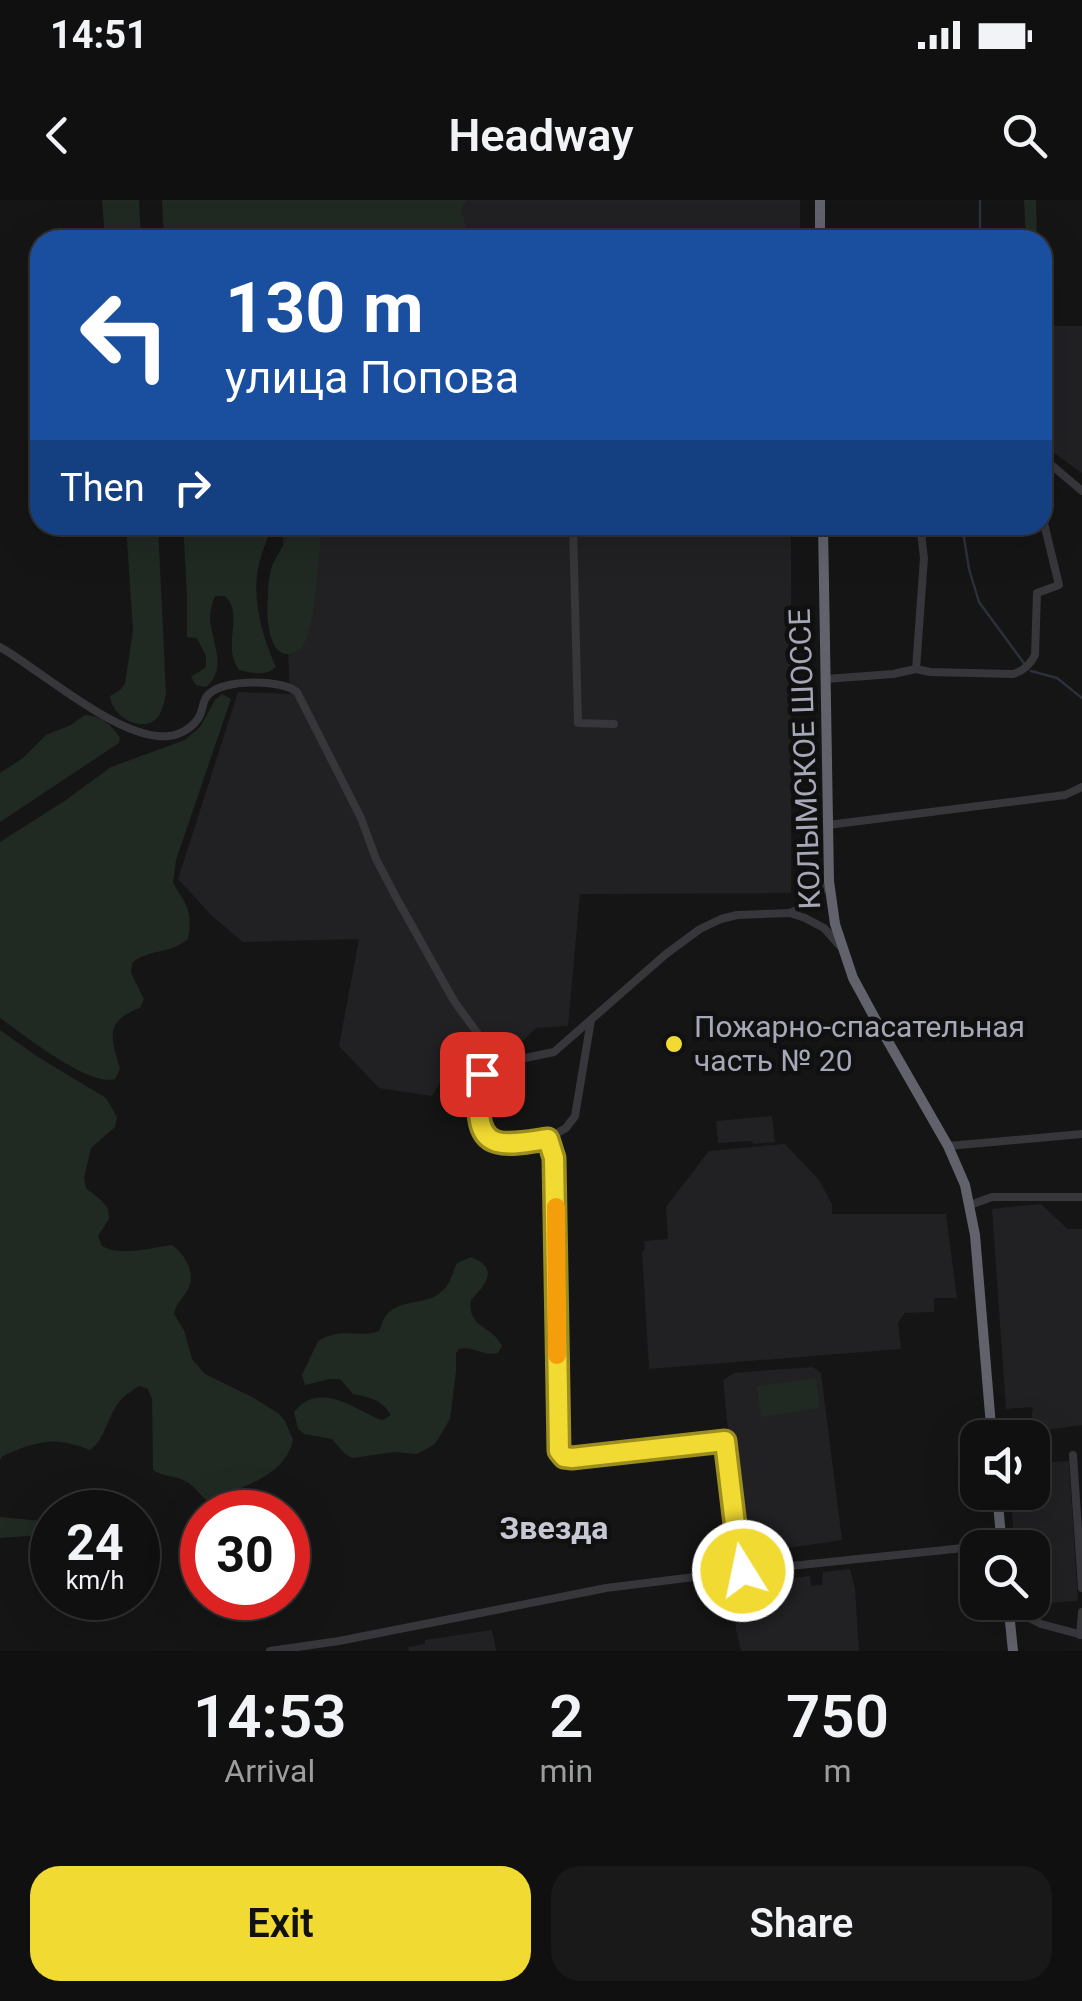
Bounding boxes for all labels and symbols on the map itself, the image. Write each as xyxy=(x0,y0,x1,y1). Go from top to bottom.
street label: КОЛЫМСКОЕ ШОССЕ xyxy=(782,608,827,910)
place label: Пожарно-спасательная часть № 20 xyxy=(694,1009,1025,1078)
pin xyxy=(440,1032,525,1117)
marker: Пожарно-спасательная часть № 20 xyxy=(663,1033,685,1055)
speed limit sign: 30 xyxy=(180,1490,310,1620)
district label: Звезда xyxy=(500,1509,608,1547)
position arrow xyxy=(691,1519,795,1623)

